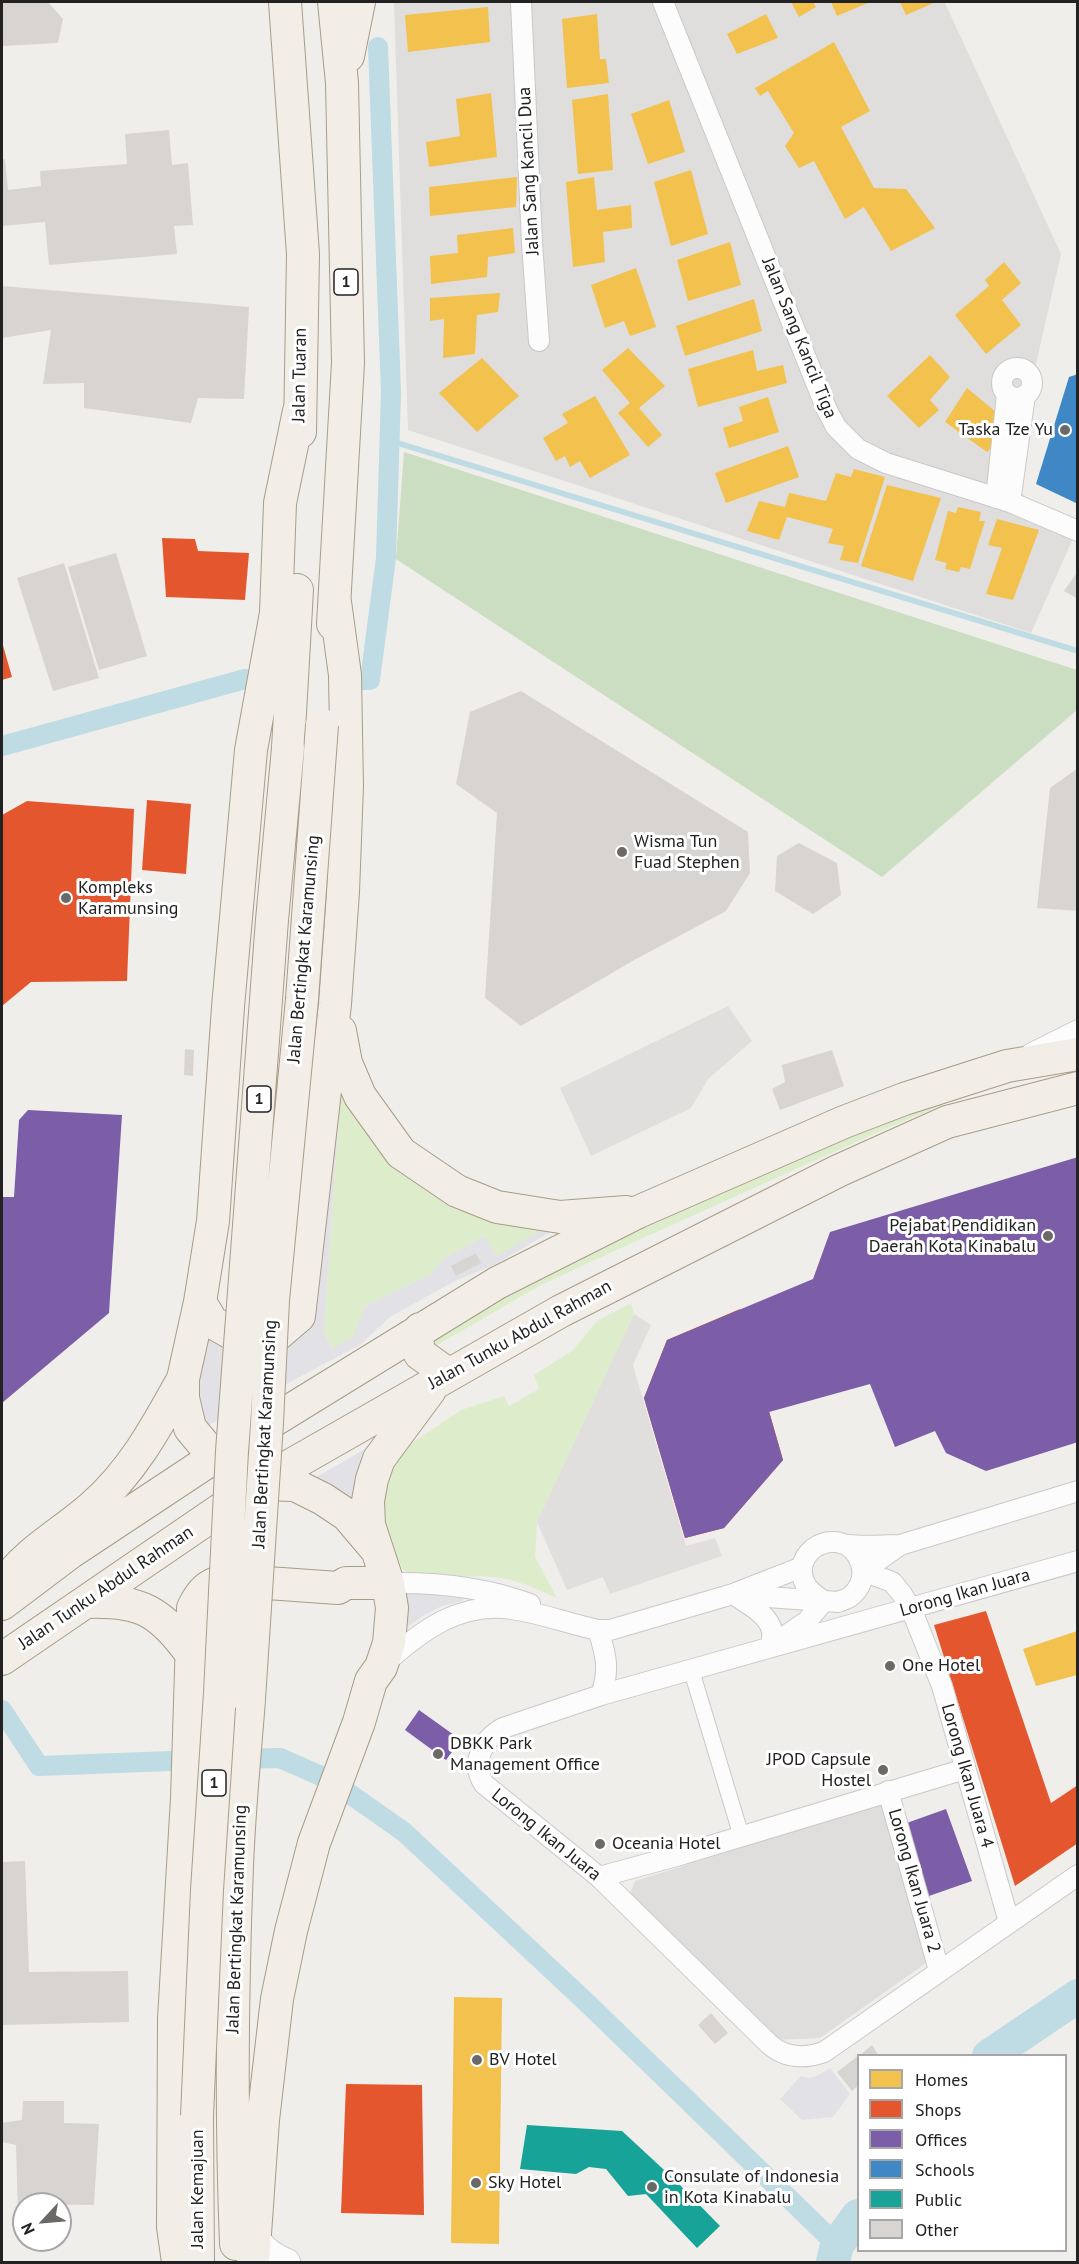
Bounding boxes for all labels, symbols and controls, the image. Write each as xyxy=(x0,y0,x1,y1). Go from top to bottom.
street label: Jalan Sang Kancil Dua xyxy=(514,86,544,256)
street label: Jalan Sang Kancil Tiga xyxy=(757,254,841,422)
road number: 1 xyxy=(334,269,358,295)
street label: Jalan Tuaran xyxy=(288,328,312,422)
place label: Taska Tze Yu xyxy=(958,419,1053,441)
marker: Taska Tze Yu xyxy=(1058,423,1072,437)
place label: Wisma Tun Fuad Stephen xyxy=(634,831,740,874)
street label: Jalan Bertingkat Karamunsing xyxy=(283,834,325,1064)
marker: Wisma Tun Fuad Stephen xyxy=(615,845,629,859)
place label: Kompleks Karamunsing xyxy=(78,877,179,920)
marker: Kompleks Karamunsing xyxy=(59,891,73,905)
road number: 1 xyxy=(247,1086,271,1112)
place label: Pejabat Pendidikan Daerah Kota Kinabalu xyxy=(869,1215,1036,1258)
marker: Pejabat Pendidikan Daerah Kota Kinabalu xyxy=(1041,1229,1055,1243)
street label: Jalan Tunku Abdul Rahman xyxy=(425,1276,615,1394)
street label: Jalan Bertingkat Karamunsing xyxy=(248,1319,282,1549)
street label: Jalan Tunku Abdul Rahman xyxy=(14,1521,198,1655)
street label: Lorong Ikan Juara xyxy=(897,1564,1033,1622)
place label: One Hotel xyxy=(902,1655,980,1677)
marker: One Hotel xyxy=(883,1659,897,1673)
street label: Lorong Ikan Juara 4 xyxy=(936,1701,998,1851)
place label: DBKK Park Management Office xyxy=(450,1733,600,1776)
marker: DBKK Park Management Office xyxy=(431,1747,445,1761)
place label: JPOD Capsule Hostel xyxy=(767,1749,871,1792)
marker: JPOD Capsule Hostel xyxy=(876,1763,890,1777)
road number: 1 xyxy=(202,1770,226,1796)
street label: Lorong Ikan Juara xyxy=(487,1784,605,1886)
street label: Jalan Bertingkat Karamunsing xyxy=(222,1804,252,2034)
street label: Lorong Ikan Juara 2 xyxy=(883,1806,945,1956)
place label: Oceania Hotel xyxy=(612,1833,721,1855)
marker: Oceania Hotel xyxy=(593,1837,607,1851)
place label: BV Hotel xyxy=(489,2049,557,2071)
marker: BV Hotel xyxy=(470,2053,484,2067)
legend xyxy=(857,2054,1067,2252)
text: Homes xyxy=(915,2068,968,2091)
text: Shops xyxy=(915,2098,961,2121)
text: Offices xyxy=(915,2128,967,2151)
street label: Jalan Kemajuan xyxy=(187,2129,209,2249)
text: Schools xyxy=(915,2158,975,2181)
place label: Consulate of Indonesia in Kota Kinabalu xyxy=(664,2166,839,2208)
place label: Sky Hotel xyxy=(488,2172,561,2194)
marker: Sky Hotel xyxy=(469,2176,483,2190)
marker: Consulate of Indonesia in Kota Kinabalu xyxy=(645,2180,659,2194)
text: Public xyxy=(915,2188,962,2211)
north arrow xyxy=(12,2192,72,2252)
text: Other xyxy=(915,2218,959,2241)
text: N xyxy=(16,2220,39,2238)

